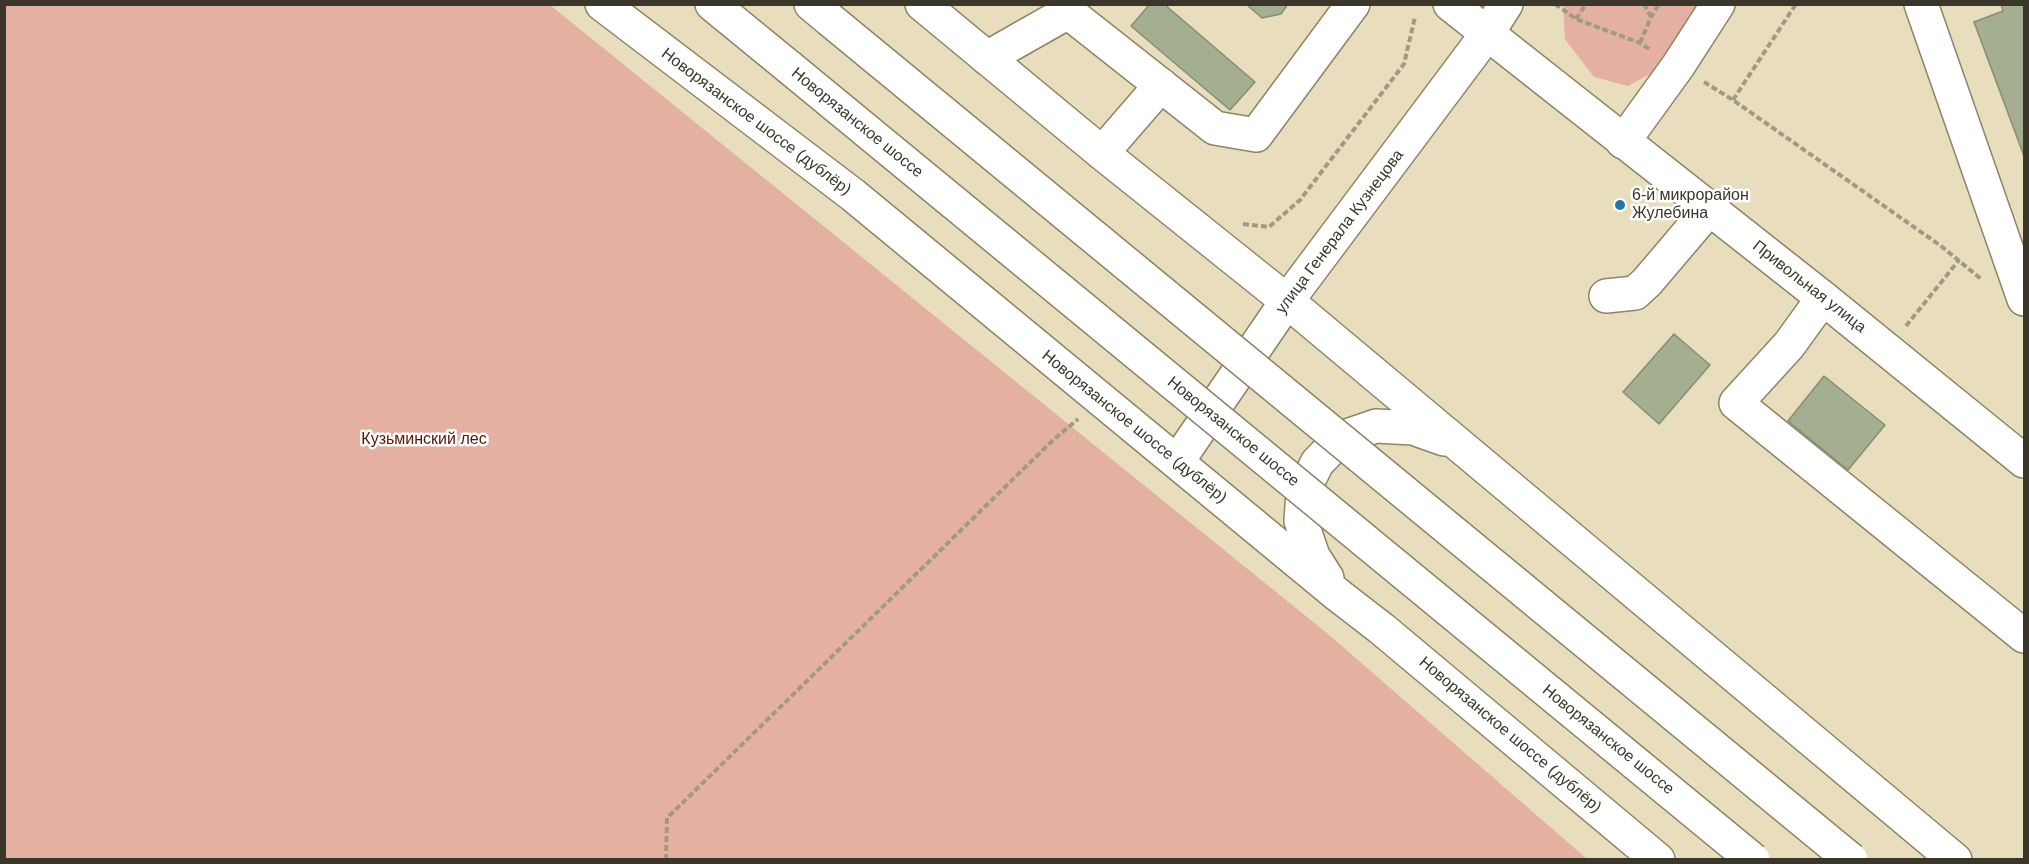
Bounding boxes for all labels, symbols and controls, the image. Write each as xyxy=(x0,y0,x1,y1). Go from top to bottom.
street label: Новорязанское шоссе (дублёр) xyxy=(657,44,855,200)
street label: Новорязанское шоссе xyxy=(787,64,927,182)
street label: улица Генерала Кузнецова xyxy=(1272,146,1408,318)
place label: 6-й микрорайон Жулебина xyxy=(1632,186,1749,224)
marker: 6-й микрорайон Жулебина xyxy=(1613,198,1627,212)
street label: Привольная улица xyxy=(1748,237,1870,337)
street label: Новорязанское шоссе (дублёр) xyxy=(1038,346,1230,508)
street label: Новорязанское шоссе xyxy=(1163,373,1303,491)
park label: Кузьминский лес xyxy=(361,430,487,450)
street label: Новорязанское шоссе (дублёр) xyxy=(1415,653,1605,817)
street label: Новорязанское шоссе xyxy=(1538,681,1678,799)

